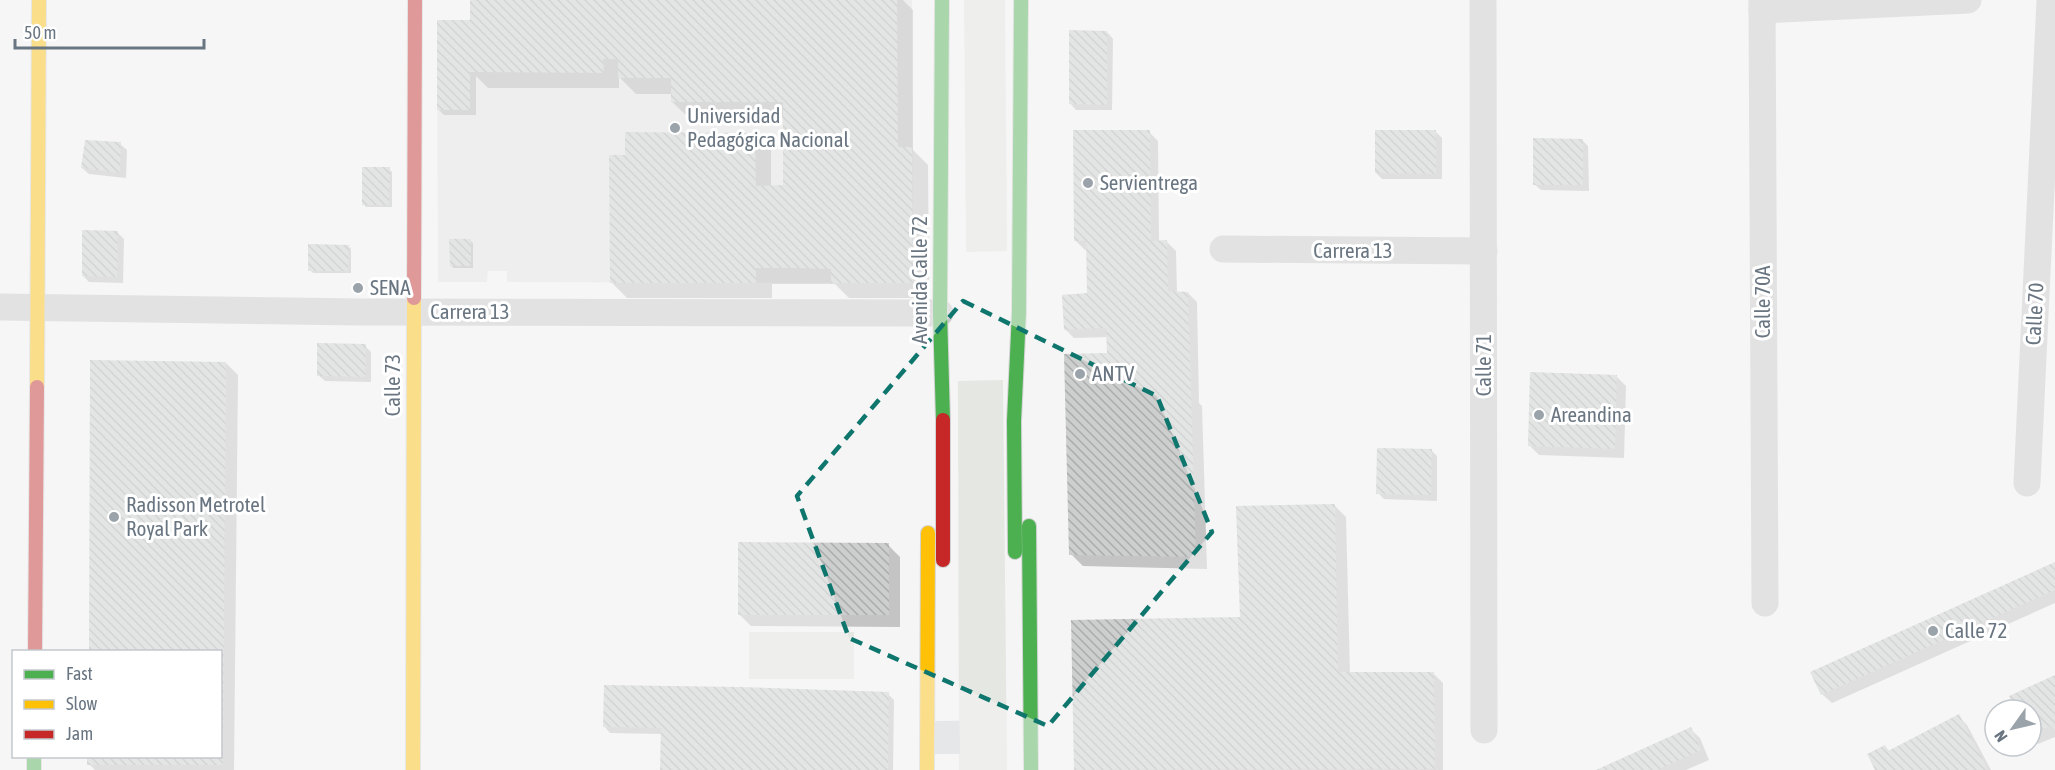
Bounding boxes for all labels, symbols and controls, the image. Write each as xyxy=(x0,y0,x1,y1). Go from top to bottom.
scale bar xyxy=(15,12,204,50)
text: 50 m xyxy=(24,22,56,43)
place label: Universidad Pedagógica Nacional xyxy=(687,103,850,151)
marker: Universidad Pedagógica Nacional xyxy=(668,121,682,135)
place label: Servientrega xyxy=(1100,170,1198,194)
marker: Servientrega xyxy=(1081,176,1095,190)
street label: Avenida Calle 72 xyxy=(907,216,931,344)
street label: Carrera 13 xyxy=(1313,238,1393,262)
street label: Calle 70A xyxy=(1750,265,1774,338)
place label: SENA xyxy=(370,275,411,299)
marker: SENA xyxy=(351,281,365,295)
street label: Calle 70 xyxy=(2020,282,2048,346)
street label: Carrera 13 xyxy=(430,299,510,323)
street label: Calle 71 xyxy=(1471,334,1495,396)
street label: Calle 73 xyxy=(380,354,404,416)
place label: ANTV xyxy=(1092,361,1135,385)
marker: ANTV xyxy=(1073,367,1087,381)
place label: Areandina xyxy=(1551,402,1632,426)
marker: Areandina xyxy=(1532,408,1546,422)
place label: Radisson Metrotel Royal Park xyxy=(126,492,266,540)
marker: Radisson Metrotel Royal Park xyxy=(107,510,121,524)
place label: Calle 72 xyxy=(1945,618,2007,642)
marker: Calle 72 xyxy=(1926,624,1940,638)
legend xyxy=(12,650,222,758)
text: Fast xyxy=(66,663,93,684)
text: Slow xyxy=(66,693,97,714)
north arrow xyxy=(1983,698,2043,758)
text: Jam xyxy=(66,723,93,744)
text: N xyxy=(1990,727,2011,745)

